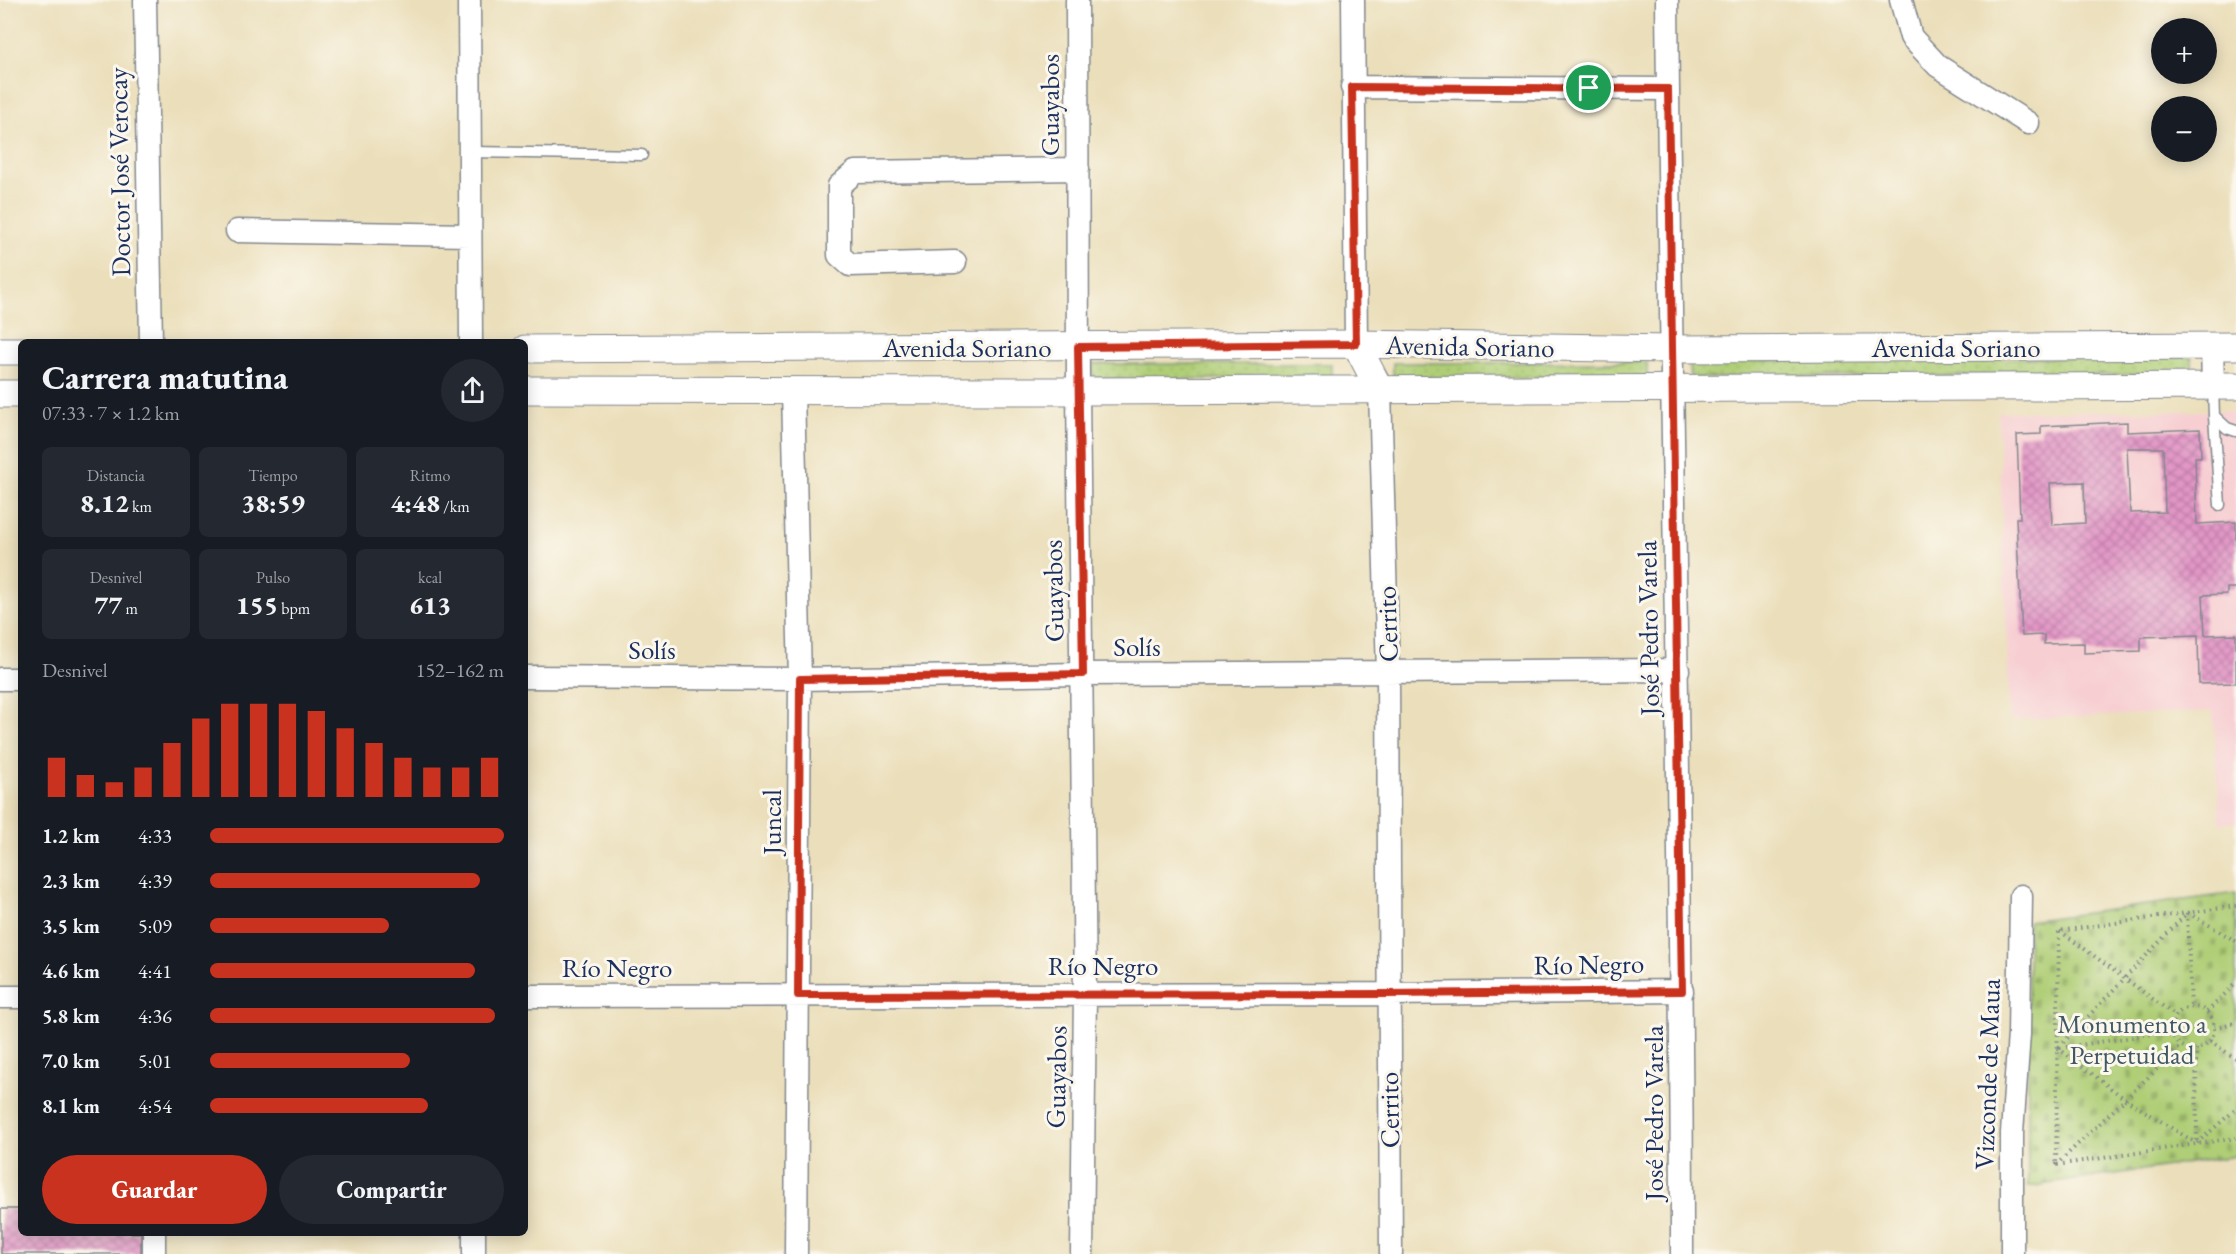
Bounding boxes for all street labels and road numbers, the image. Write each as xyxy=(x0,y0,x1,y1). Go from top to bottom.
street label: Guayabos xyxy=(1032,54,1067,156)
street label: Doctor José Verocay xyxy=(100,67,138,277)
street label: Avenida Soriano xyxy=(1384,327,1555,365)
street label: Avenida Soriano xyxy=(881,330,1052,365)
street label: Avenida Soriano xyxy=(1870,330,2041,365)
street label: Guayabos xyxy=(1035,539,1071,643)
street label: José Pedro Varela xyxy=(1629,540,1667,718)
street label: Cerrito xyxy=(1368,585,1406,663)
street label: Solís xyxy=(1113,629,1161,664)
street label: Solís xyxy=(628,632,676,667)
street label: Juncal xyxy=(754,789,789,857)
street label: Río Negro xyxy=(1533,946,1645,982)
street label: Río Negro xyxy=(1048,948,1158,983)
street label: Río Negro xyxy=(562,950,672,985)
street label: Vizconde de Maua xyxy=(1966,978,2008,1170)
street label: Guayabos xyxy=(1038,1025,1074,1129)
street label: José Pedro Varela xyxy=(1636,1025,1671,1203)
street label: Cerrito xyxy=(1371,1072,1407,1148)

